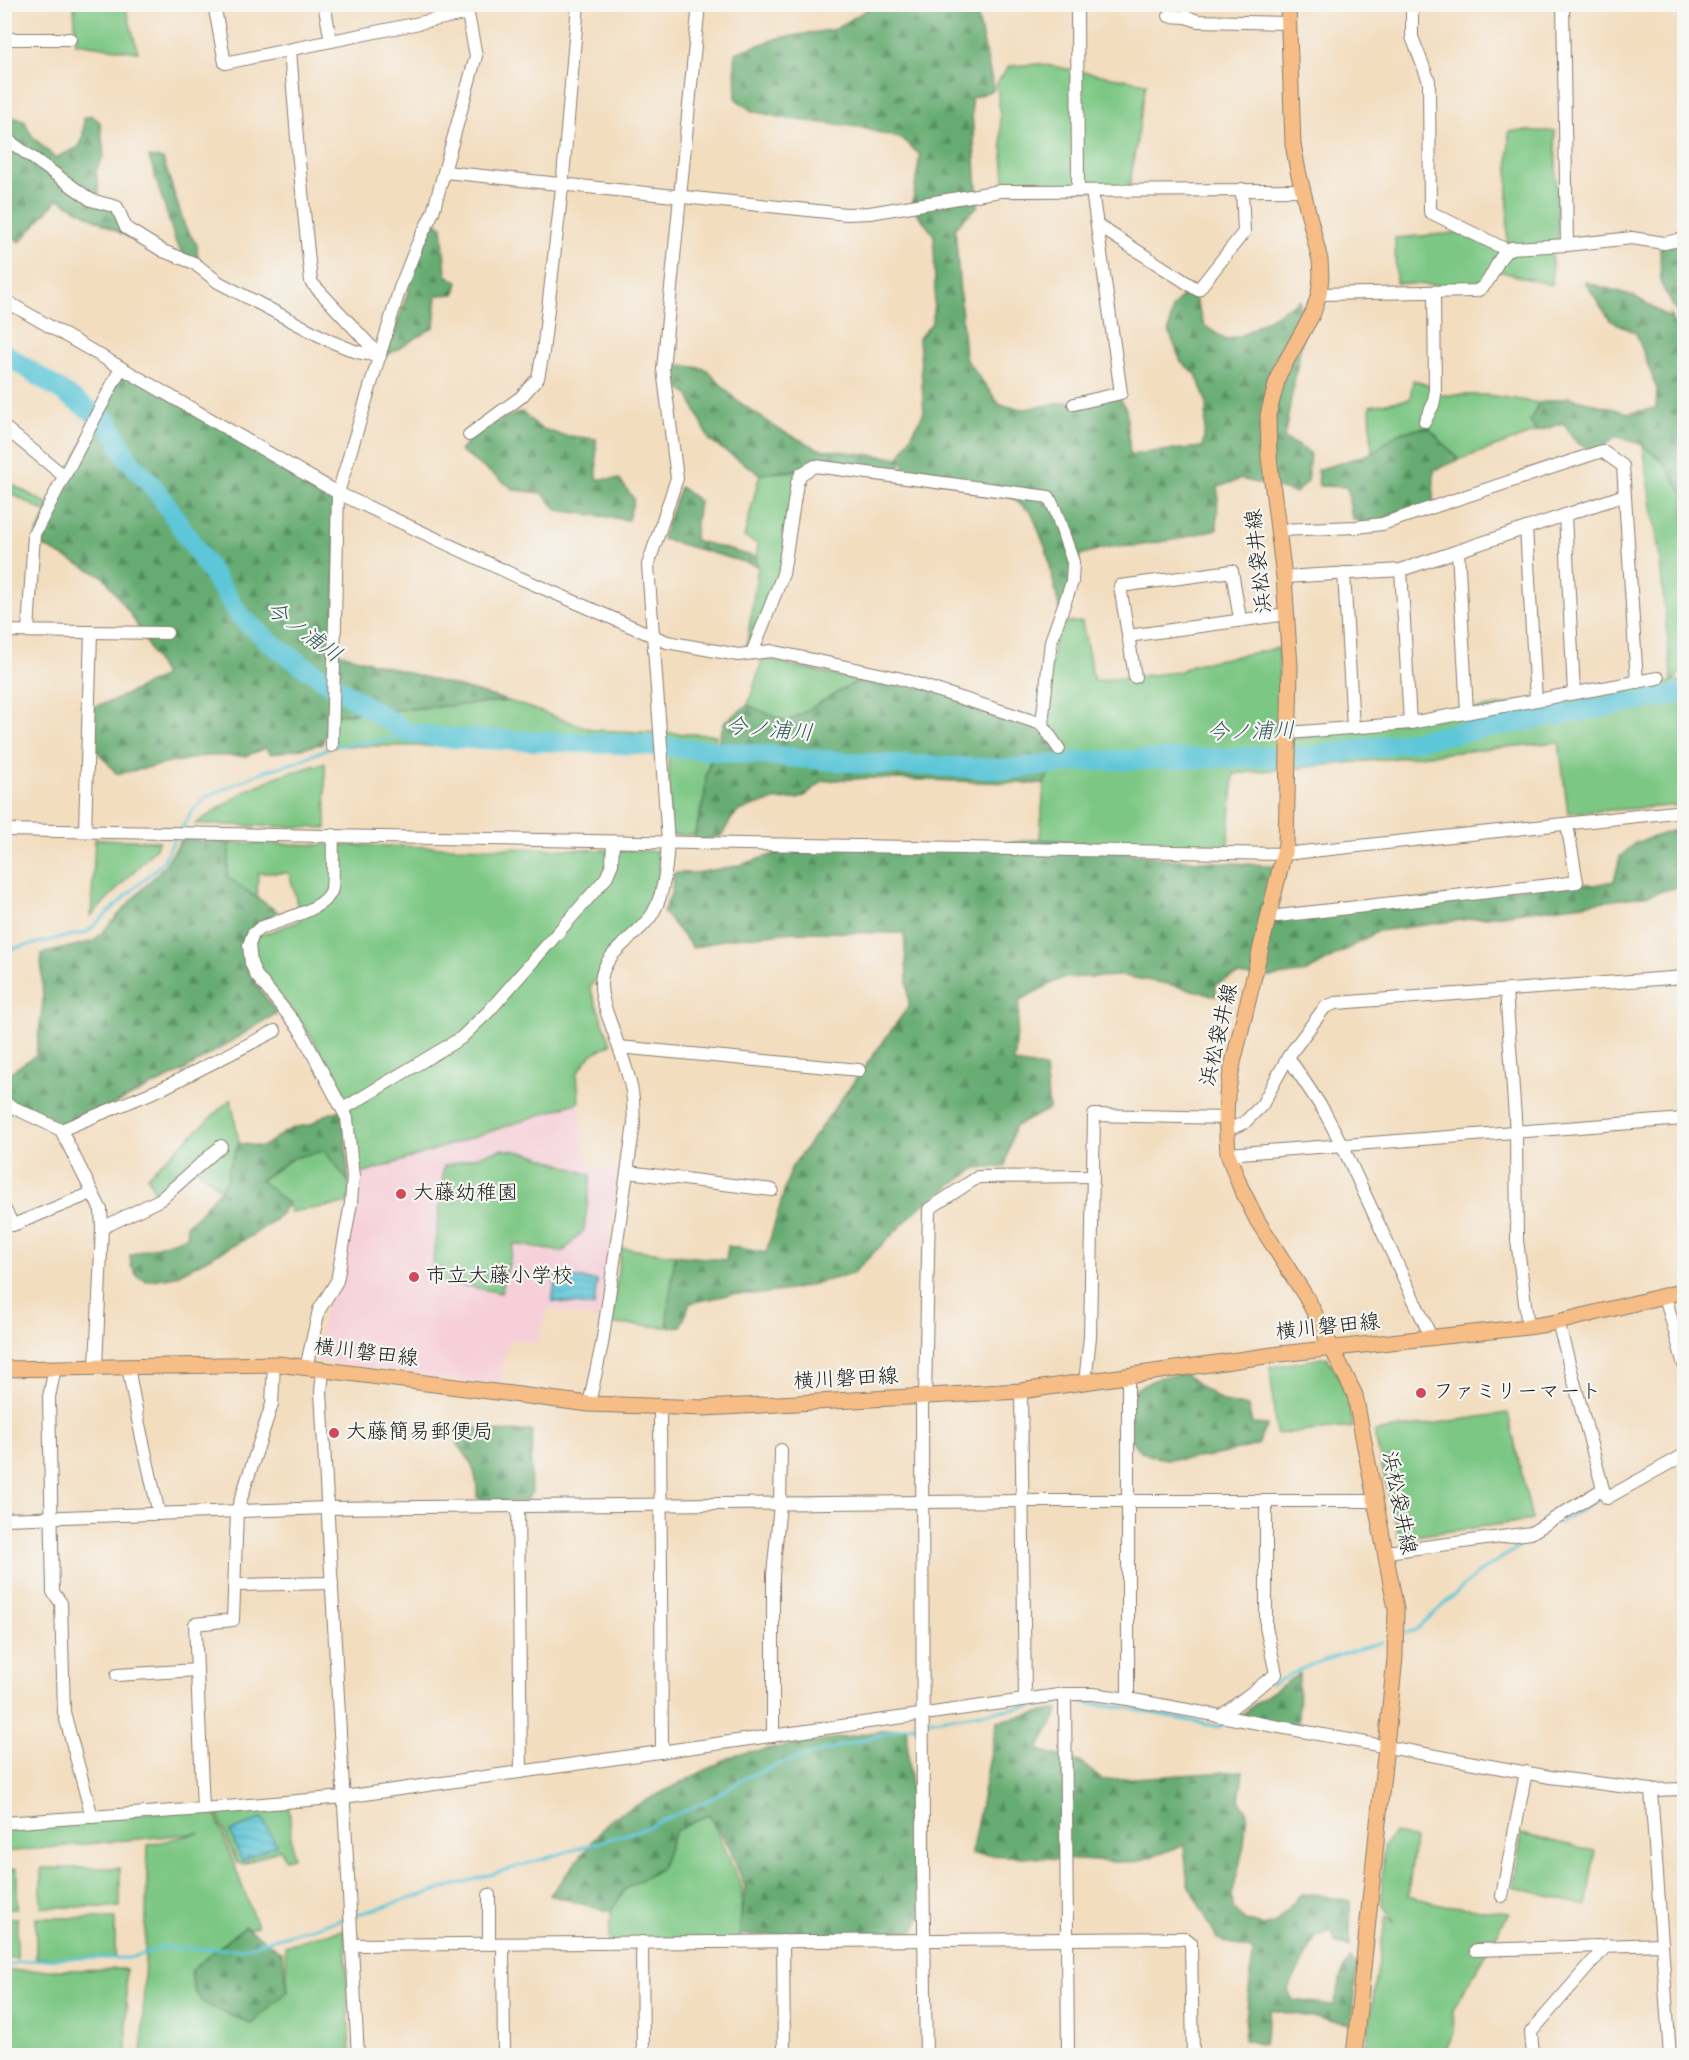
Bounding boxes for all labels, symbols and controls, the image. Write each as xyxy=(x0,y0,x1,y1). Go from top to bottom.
street label: 浜松袋井線 xyxy=(1240,507,1280,615)
water label: 今ノ浦川 xyxy=(258,594,348,672)
water label: 今ノ浦川 xyxy=(724,711,814,751)
water label: 今ノ浦川 xyxy=(1207,716,1295,750)
street label: 浜松袋井線 xyxy=(1194,980,1246,1090)
place label: 大藤幼稚園 xyxy=(413,1179,518,1209)
marker: 大藤幼稚園 xyxy=(394,1187,408,1201)
place label: 市立大藤小学校 xyxy=(426,1262,573,1292)
marker: 市立大藤小学校 xyxy=(407,1270,421,1284)
street label: 横川磐田線 xyxy=(1274,1308,1382,1348)
street label: 横川磐田線 xyxy=(312,1333,420,1375)
street label: 横川磐田線 xyxy=(793,1362,899,1398)
place label: ファミリーマート xyxy=(1433,1378,1601,1408)
marker: ファミリーマート xyxy=(1414,1386,1428,1400)
place label: 大藤簡易郵便局 xyxy=(346,1418,493,1448)
marker: 大藤簡易郵便局 xyxy=(327,1426,341,1440)
street label: 浜松袋井線 xyxy=(1373,1449,1423,1557)

